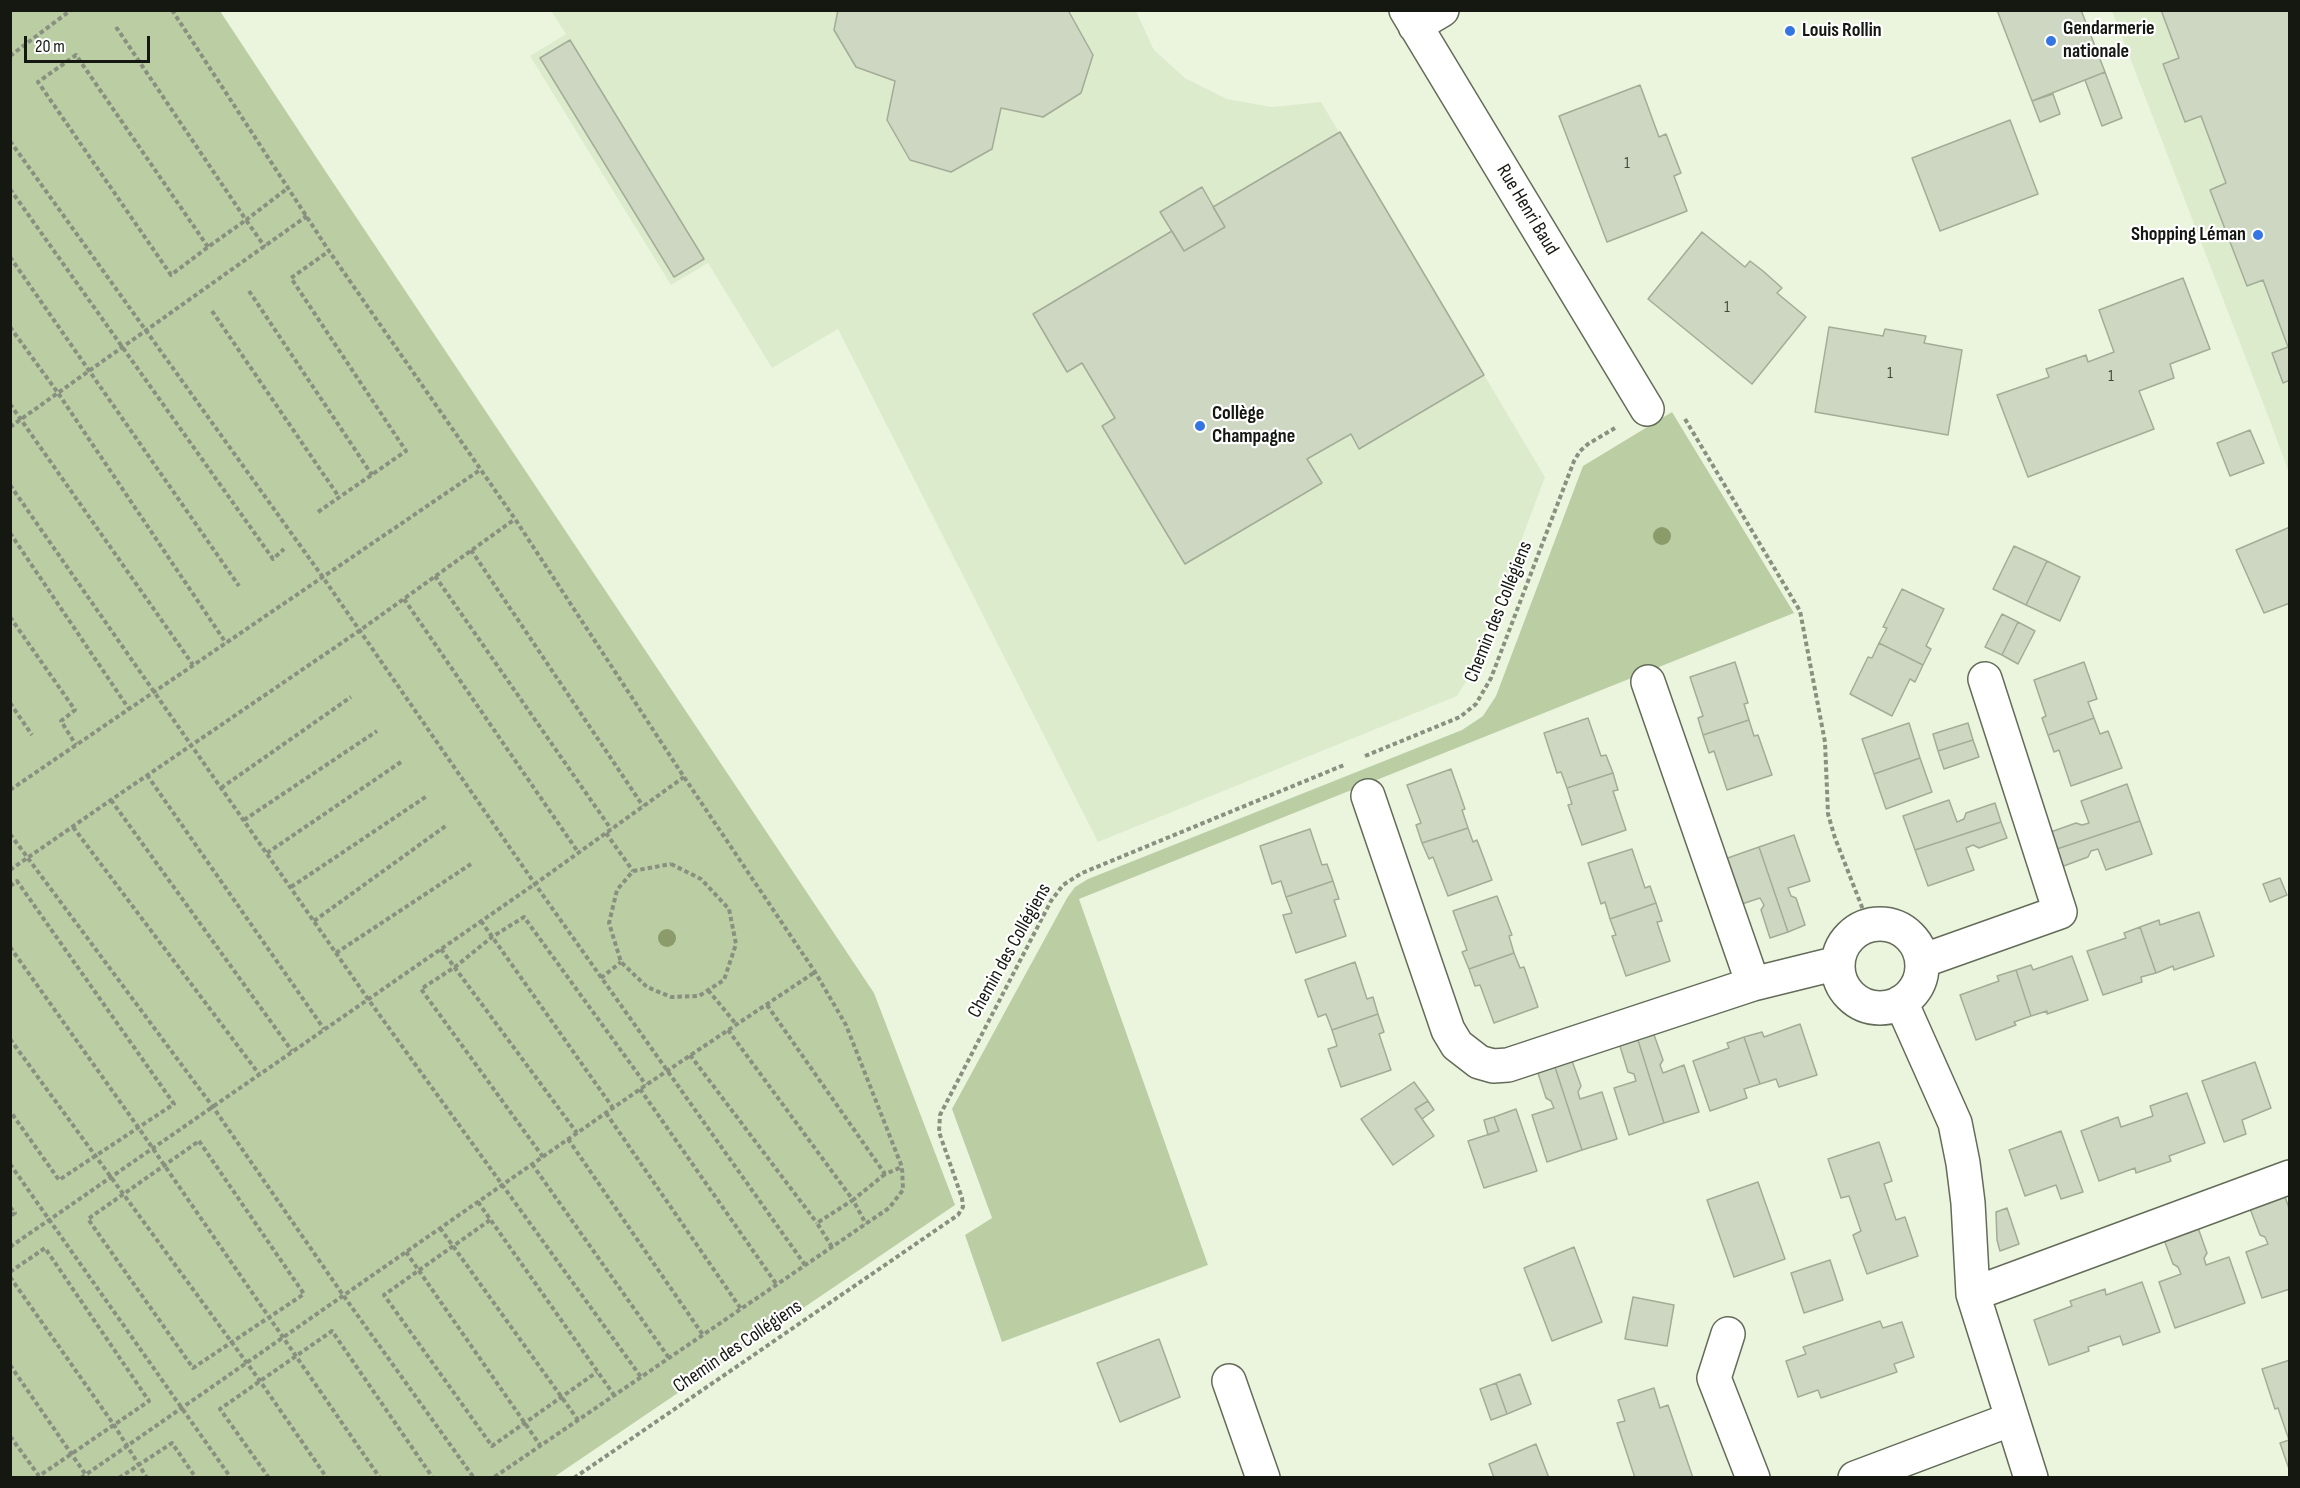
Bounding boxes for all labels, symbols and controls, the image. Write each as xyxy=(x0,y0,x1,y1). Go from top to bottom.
place label: Gendarmerie nationale xyxy=(2063,17,2155,64)
place label: Louis Rollin xyxy=(1802,19,1882,43)
scale bar xyxy=(27,24,153,62)
marker: Louis Rollin xyxy=(1783,24,1797,38)
marker: Gendarmerie nationale xyxy=(2044,34,2058,48)
text: 20 m xyxy=(35,36,65,57)
house number: 1 xyxy=(1624,154,1630,174)
street label: Rue Henri Baud xyxy=(1491,160,1563,260)
place label: Shopping Léman xyxy=(2131,223,2246,247)
marker: Shopping Léman xyxy=(2251,228,2265,242)
house number: 1 xyxy=(1724,298,1730,318)
house number: 1 xyxy=(1887,364,1893,384)
house number: 1 xyxy=(2108,367,2114,387)
place label: Collège Champagne xyxy=(1212,402,1295,449)
marker: Collège Champagne xyxy=(1193,419,1207,433)
street label: Chemin des Collégiens xyxy=(1460,538,1538,686)
street label: Chemin des Collégiens xyxy=(963,880,1057,1022)
street label: Chemin des Collégiens xyxy=(669,1295,807,1399)

